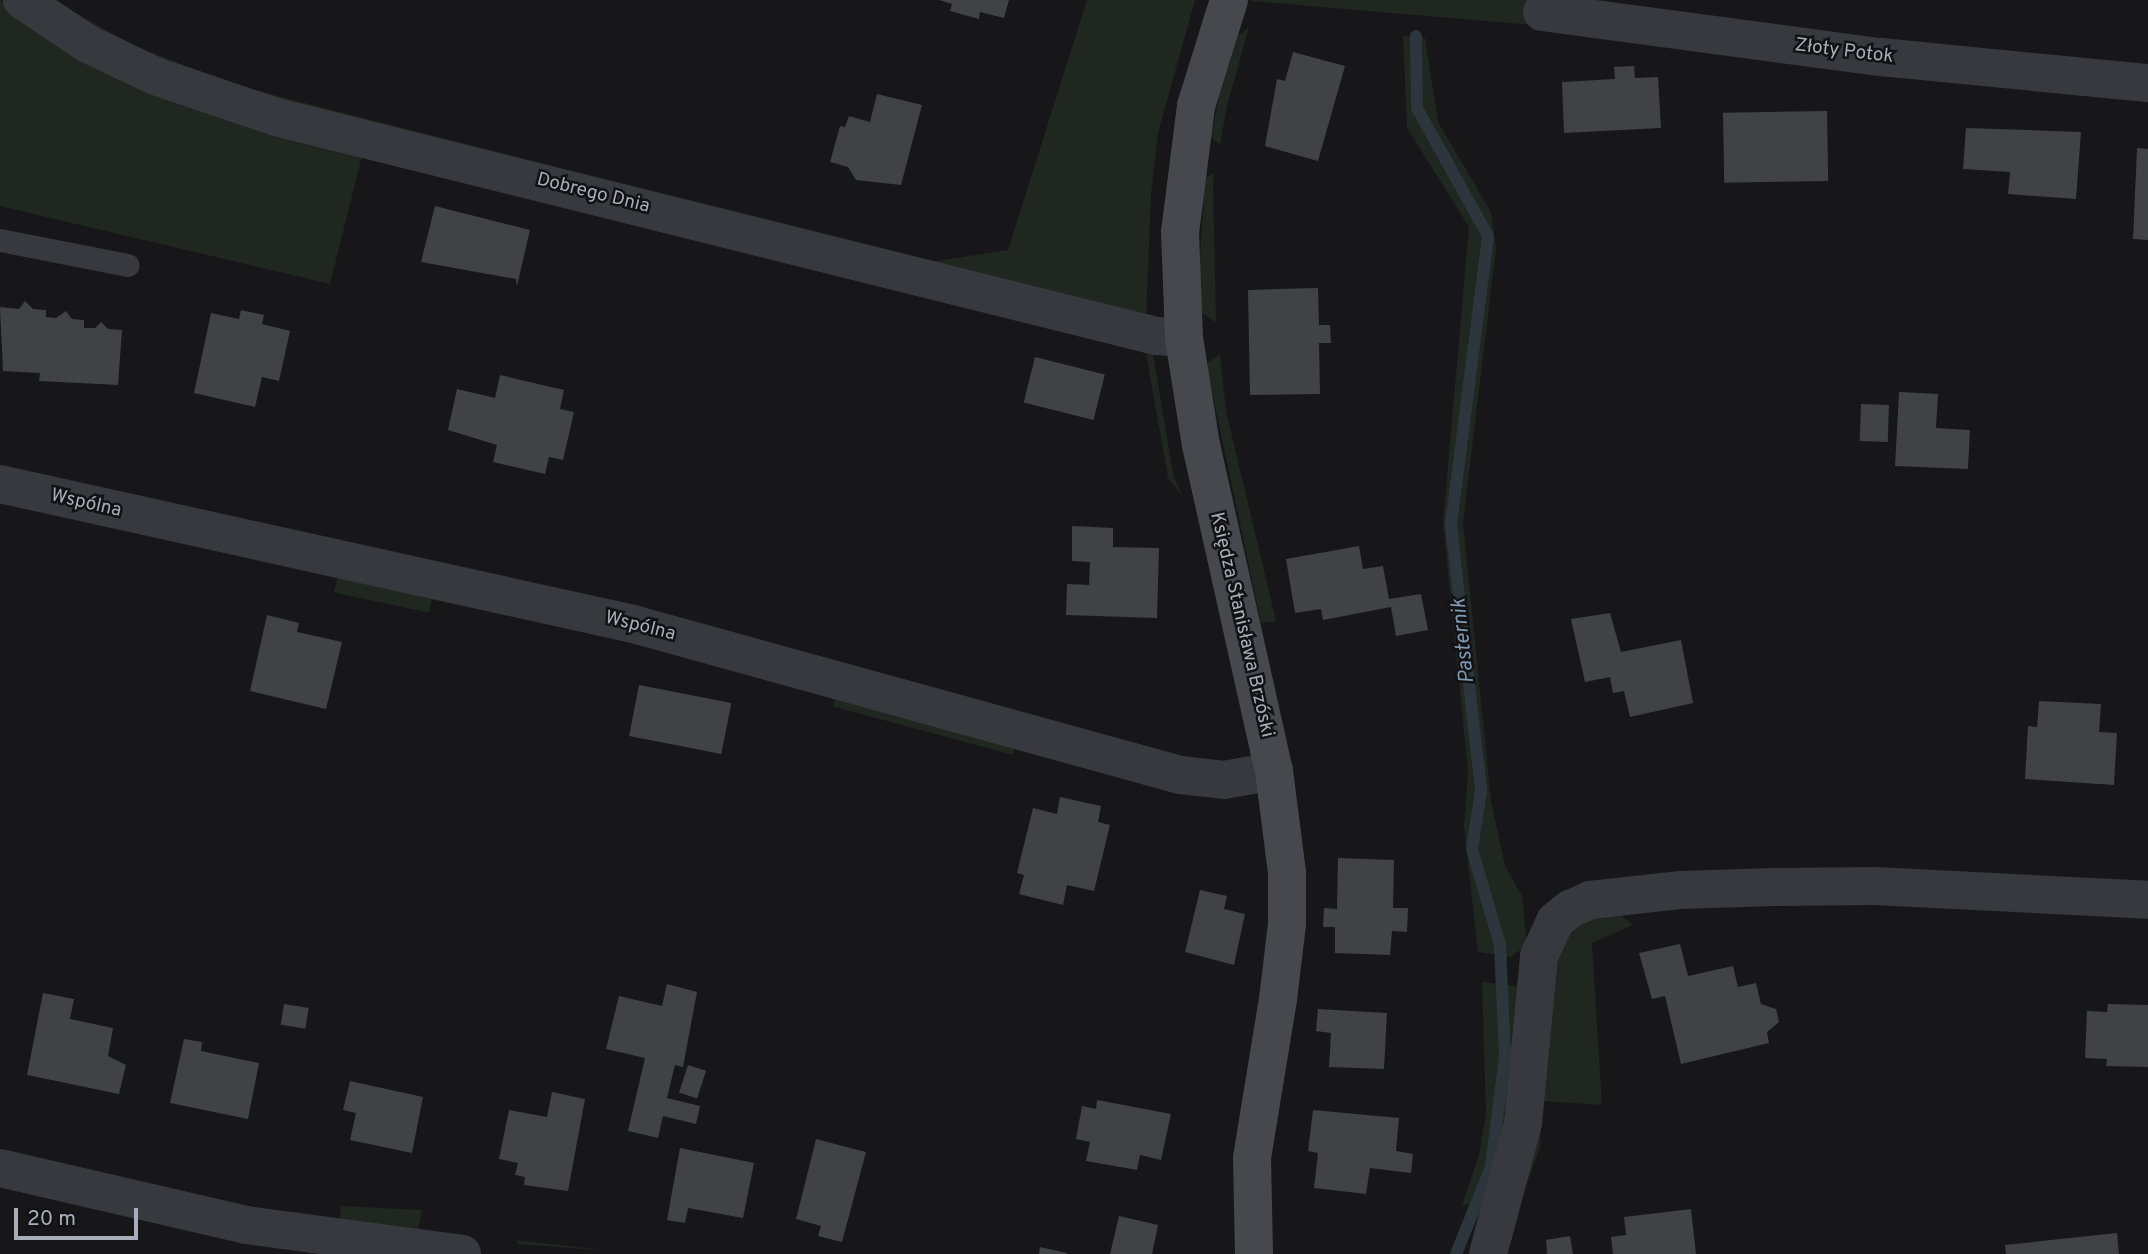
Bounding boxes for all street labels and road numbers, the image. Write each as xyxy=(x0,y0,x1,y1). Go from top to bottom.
street label: Złoty Potok xyxy=(1793,35,1895,69)
street label: Dobrego Dnia xyxy=(534,169,652,219)
street label: Wspólna xyxy=(48,485,124,523)
street label: Księdza Stanisława Brzóski xyxy=(1204,510,1278,740)
street label: Wspólna xyxy=(602,607,678,647)

